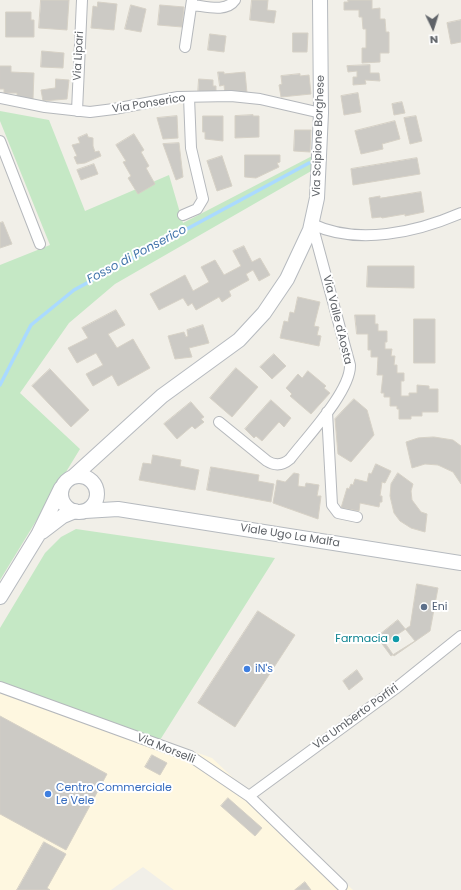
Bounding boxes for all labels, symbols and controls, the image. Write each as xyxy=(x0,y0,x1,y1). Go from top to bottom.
north arrow xyxy=(413,8,453,48)
street label: Via Lipari xyxy=(71,31,87,81)
text: N xyxy=(429,32,439,48)
street label: Via Scipione Borghese xyxy=(310,75,328,197)
street label: Via Ponserico xyxy=(111,92,187,116)
water label: Fosso di Ponserico xyxy=(85,223,189,287)
street label: Via Valle d'Aosta xyxy=(320,274,354,366)
street label: Viale Ugo La Malfa xyxy=(239,522,341,550)
place label: Eni xyxy=(432,600,447,614)
marker: Eni xyxy=(419,602,429,612)
place label: Farmacia xyxy=(335,632,388,646)
marker: Farmacia xyxy=(391,634,401,644)
place label: iN's xyxy=(255,662,273,676)
marker: iN's xyxy=(242,664,252,674)
street label: Via Umberto Porfiri xyxy=(311,682,401,752)
street label: Via Morselli xyxy=(135,731,197,767)
place label: Centro Commerciale Le Vele xyxy=(56,781,172,807)
marker: Centro Commerciale Le Vele xyxy=(43,789,53,799)

